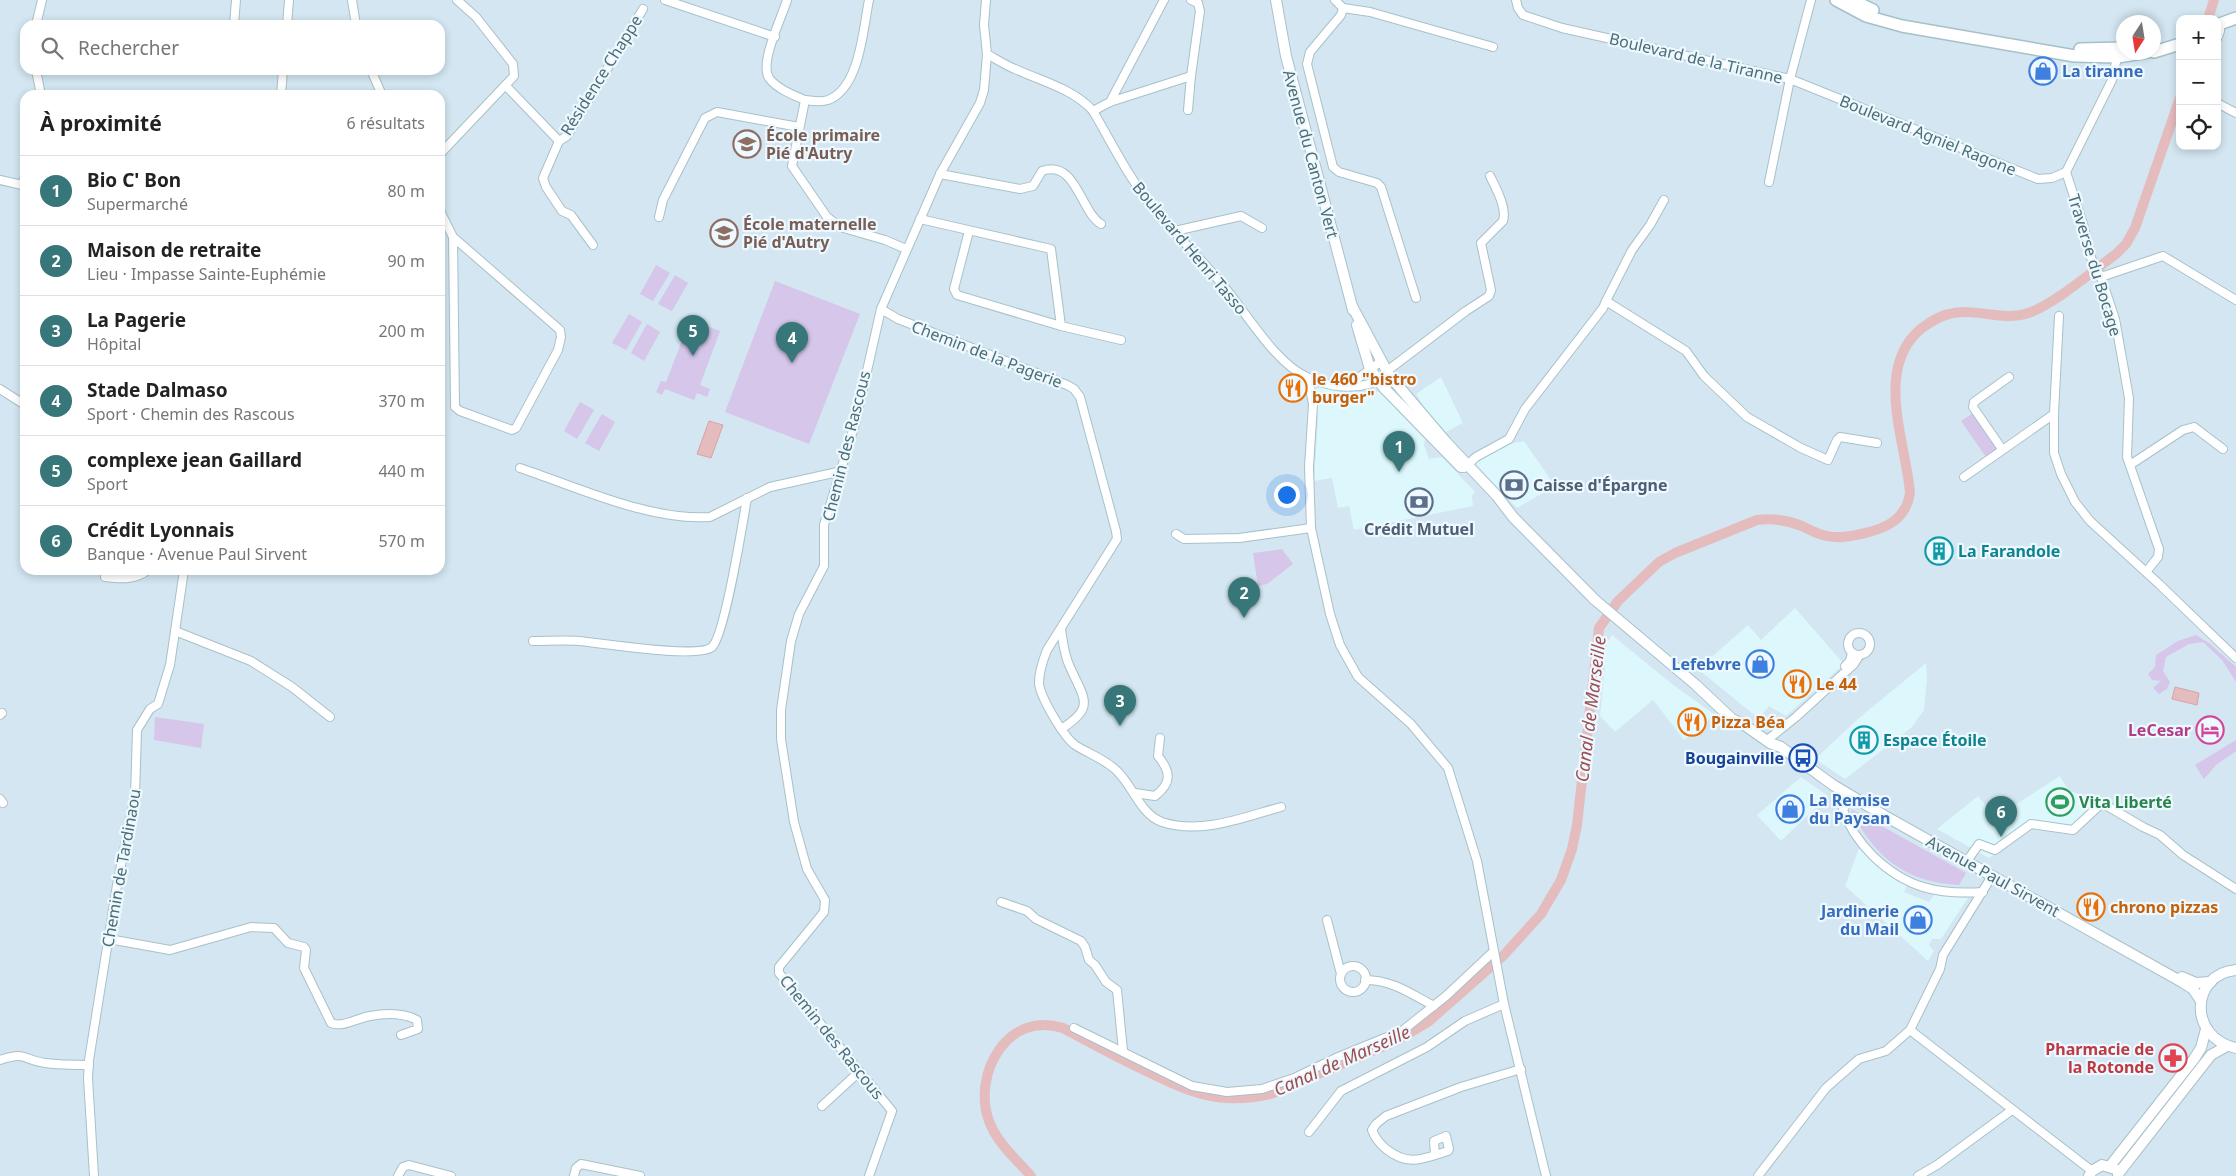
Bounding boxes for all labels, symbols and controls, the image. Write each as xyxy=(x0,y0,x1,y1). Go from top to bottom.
street label: Résidence Chappe xyxy=(555,11,647,139)
north arrow xyxy=(2116,15,2161,60)
map controls xyxy=(2176,15,2221,150)
button: + xyxy=(2176,15,2221,60)
search box xyxy=(20,20,445,75)
street label: Boulevard de la Tiranne xyxy=(1607,27,1785,89)
icon: search xyxy=(38,34,66,62)
text: Rechercher xyxy=(78,35,179,61)
shop icon: La tiranne xyxy=(2028,56,2058,86)
place label: La tiranne xyxy=(2062,60,2143,82)
button: − xyxy=(2176,60,2221,105)
street label: Avenue du Canton Vert xyxy=(1278,67,1344,241)
street label: Boulevard Agniel Ragone xyxy=(1836,89,2020,181)
button: locate xyxy=(2176,105,2221,150)
text: À proximité xyxy=(40,109,162,137)
text: 6 résultats xyxy=(347,112,425,134)
place label: École primaire Pié d'Autry xyxy=(766,124,880,164)
school or university icon: École primaire Pié d'Autry xyxy=(732,129,762,159)
text: Bio C' Bon xyxy=(87,167,181,193)
street label: Boulevard Henri Tasso xyxy=(1128,177,1252,319)
text: 1 xyxy=(51,180,61,202)
text: 80 m xyxy=(388,180,425,202)
street label: Traverse du Bocage xyxy=(2063,191,2127,339)
text: Supermarché xyxy=(87,193,188,215)
place label: École maternelle Pié d'Autry xyxy=(743,213,877,253)
school or university icon: École maternelle Pié d'Autry xyxy=(709,218,739,248)
text: Maison de retraite xyxy=(87,237,261,263)
text: 2 xyxy=(51,250,61,272)
text: 90 m xyxy=(388,250,425,272)
text: Lieu · Impasse Sainte-Euphémie xyxy=(87,263,326,285)
text: La Pagerie xyxy=(87,307,186,333)
pin: 5 xyxy=(677,315,709,356)
street label: Chemin de la Pagerie xyxy=(908,315,1066,393)
text: 3 xyxy=(51,320,61,342)
text: 200 m xyxy=(378,320,425,342)
pin: 4 xyxy=(776,322,808,363)
text: Hôpital xyxy=(87,333,141,355)
street label: Chemin des Rascous xyxy=(817,368,875,524)
place label: le 460 "bistro burger" xyxy=(1312,368,1416,408)
restaurant icon: le 460 "bistro burger" xyxy=(1278,373,1308,403)
text: Stade Dalmaso xyxy=(87,377,228,403)
text: 4 xyxy=(51,390,61,412)
text: 370 m xyxy=(378,390,425,412)
text: Sport · Chemin des Rascous xyxy=(87,403,295,425)
pin: 1 xyxy=(1383,431,1415,472)
text: complexe jean Gaillard xyxy=(87,447,302,473)
text: 5 xyxy=(51,460,61,482)
text: 440 m xyxy=(378,460,425,482)
bank icon: Caisse d'Épargne xyxy=(1499,470,1529,500)
text: Sport xyxy=(87,473,128,495)
place label: Caisse d'Épargne xyxy=(1533,474,1668,496)
your location xyxy=(1274,482,1300,508)
bank icon: Crédit Mutuel xyxy=(1404,487,1434,517)
text: Crédit Lyonnais xyxy=(87,517,234,543)
place label: Crédit Mutuel xyxy=(1364,518,1474,540)
text: 6 xyxy=(51,530,61,552)
text: 570 m xyxy=(378,530,425,552)
building icon: La Farandole xyxy=(1924,536,1954,566)
place label: La Farandole xyxy=(1958,540,2060,562)
text: Banque · Avenue Paul Sirvent xyxy=(87,543,307,565)
pin: 2 xyxy=(1228,577,1260,618)
water label: Canal de Marseille xyxy=(1569,634,1611,783)
shop icon: Lefebvre xyxy=(1745,649,1775,679)
place label: Lefebvre xyxy=(1671,653,1741,675)
restaurant icon: Le 44 xyxy=(1782,669,1812,699)
place label: Le 44 xyxy=(1816,673,1857,695)
pin: 3 xyxy=(1104,685,1136,726)
restaurant icon: Pizza Béa xyxy=(1677,707,1707,737)
place label: Pizza Béa xyxy=(1711,711,1785,733)
hotel icon: LeCesar xyxy=(2195,715,2225,745)
place label: LeCesar xyxy=(2128,719,2191,741)
building icon: Espace Étoile xyxy=(1849,725,1879,755)
place label: Espace Étoile xyxy=(1883,729,1987,751)
bus stop icon: Bougainville xyxy=(1788,743,1818,773)
place label: Bougainville xyxy=(1685,747,1784,769)
street label: Chemin de Tardinaou xyxy=(96,787,146,949)
sports icon: Vita Liberté xyxy=(2045,787,2075,817)
place label: La Remise du Paysan xyxy=(1809,789,1890,829)
place label: Vita Liberté xyxy=(2079,791,2172,813)
shop icon: La Remise du Paysan xyxy=(1775,794,1805,824)
pin: 6 xyxy=(1985,796,2017,837)
street label: Avenue Paul Sirvent xyxy=(1922,830,2064,922)
restaurant icon: chrono pizzas xyxy=(2076,892,2106,922)
place label: chrono pizzas xyxy=(2110,896,2218,918)
place label: Jardinerie du Mail xyxy=(1819,900,1899,940)
shop icon: Jardinerie du Mail xyxy=(1903,905,1933,935)
street label: Chemin des Rascous xyxy=(775,970,889,1104)
water label: Canal de Marseille xyxy=(1270,1019,1414,1101)
place label: Pharmacie de la Rotonde xyxy=(2045,1038,2154,1078)
pharmacy icon: Pharmacie de la Rotonde xyxy=(2158,1043,2188,1073)

